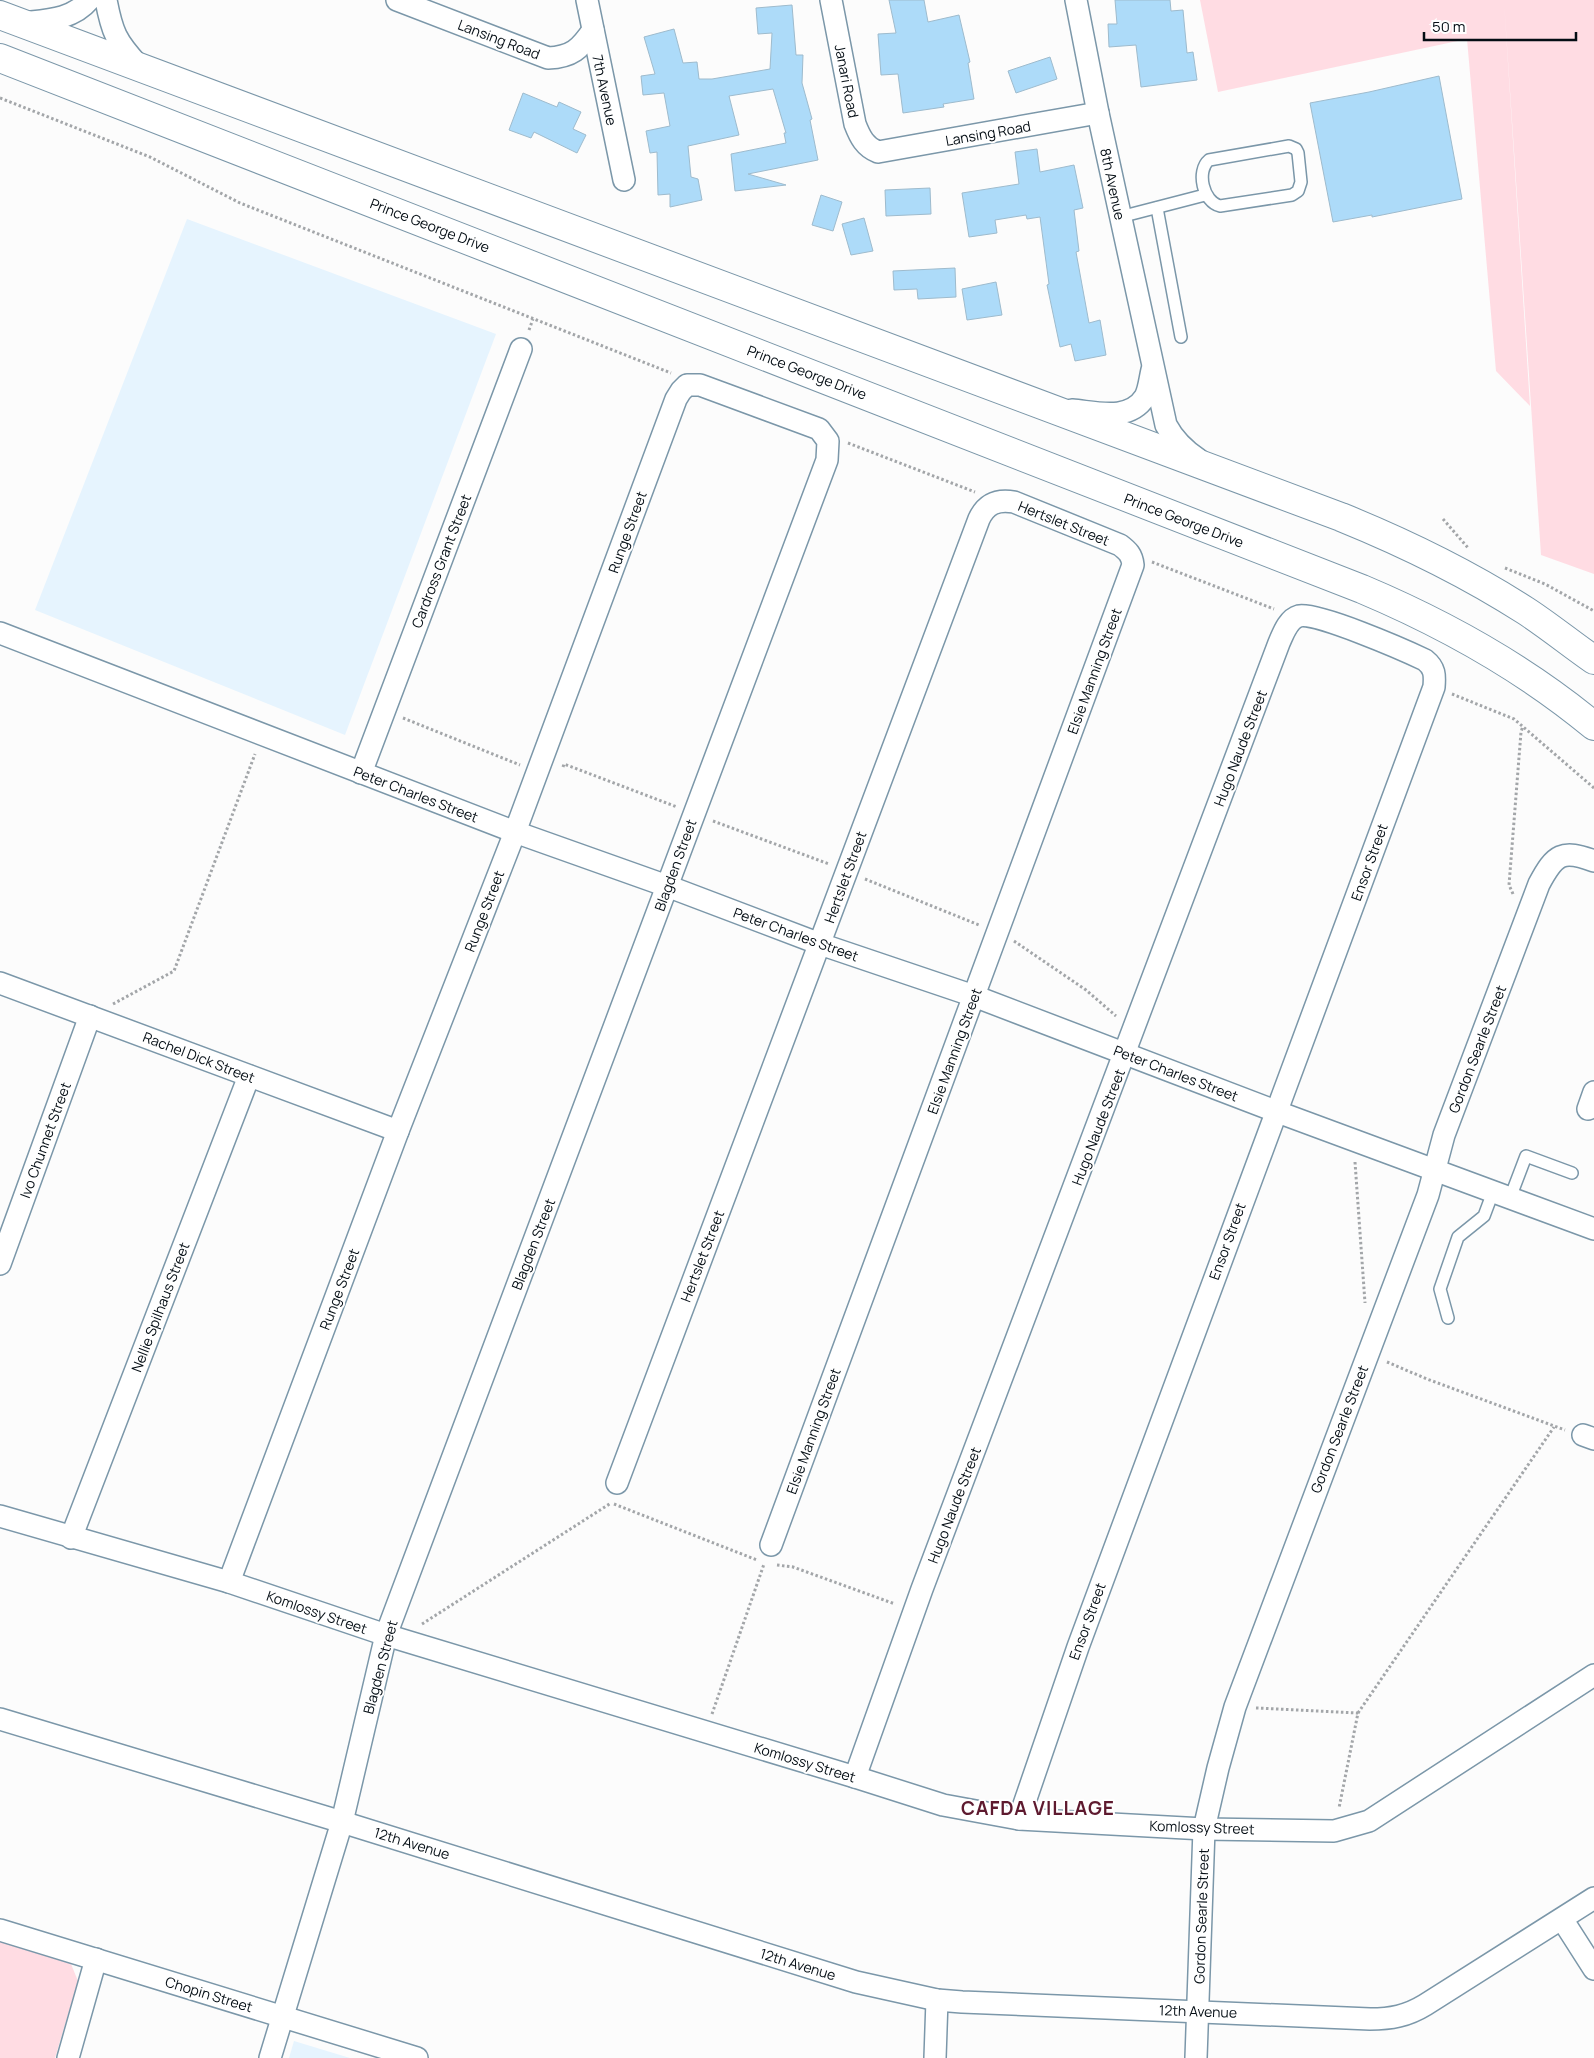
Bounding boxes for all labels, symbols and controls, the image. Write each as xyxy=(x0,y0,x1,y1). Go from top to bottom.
scale bar xyxy=(1424,10,1576,42)
street label: Lansing Road xyxy=(455,15,543,63)
text: 50 m xyxy=(1432,16,1466,37)
street label: Janari Road xyxy=(831,43,863,119)
street label: 7th Avenue xyxy=(588,53,622,127)
street label: Lansing Road xyxy=(944,116,1032,150)
street label: 8th Avenue xyxy=(1096,146,1130,222)
street label: Prince George Drive xyxy=(367,193,493,257)
street label: Prince George Drive xyxy=(744,340,870,404)
street label: Runge Street xyxy=(603,488,651,576)
street label: Prince George Drive xyxy=(1121,488,1247,552)
street label: Cardross Grant Street xyxy=(407,491,475,631)
street label: Hertslet Street xyxy=(1016,496,1113,550)
street label: Elsie Manning Street xyxy=(1062,605,1126,737)
street label: Hugo Naude Street xyxy=(1209,687,1271,809)
street label: Peter Charles Street xyxy=(351,762,481,827)
street label: Blagden Street xyxy=(650,816,701,914)
street label: Ensor Street xyxy=(1346,820,1392,903)
street label: Hertslet Street xyxy=(820,828,871,926)
street label: Runge Street xyxy=(460,867,508,954)
street label: Peter Charles Street xyxy=(731,903,862,966)
street label: Gordon Searle Street xyxy=(1444,982,1510,1116)
street label: Elsie Manning Street xyxy=(922,985,986,1117)
street label: Rachel Dick Street xyxy=(140,1027,258,1087)
street label: Peter Charles Street xyxy=(1111,1041,1241,1106)
street label: Hugo Naude Street xyxy=(1067,1066,1129,1188)
street label: Ivo Chunnet Street xyxy=(15,1079,75,1201)
street label: Blagden Street xyxy=(507,1195,559,1292)
street label: Ensor Street xyxy=(1204,1199,1250,1282)
street label: Hertslet Street xyxy=(676,1207,728,1305)
street label: Nellie Spilhaus Street xyxy=(126,1239,194,1375)
street label: Runge Street xyxy=(315,1245,363,1332)
street label: Gordon Searle Street xyxy=(1306,1362,1372,1496)
street label: Elsie Manning Street xyxy=(781,1365,845,1497)
street label: Hugo Naude Street xyxy=(923,1444,985,1566)
street label: Ensor Street xyxy=(1064,1579,1110,1662)
street label: Komlossy Street xyxy=(264,1586,370,1638)
street label: Blagden Street xyxy=(358,1618,402,1716)
street label: Komlossy Street xyxy=(752,1738,858,1787)
district label: CAFDA VILLAGE xyxy=(961,1795,1115,1821)
street label: Komlossy Street xyxy=(1149,1816,1255,1838)
street label: 12th Avenue xyxy=(372,1822,452,1864)
street label: Gordon Searle Street xyxy=(1189,1848,1213,1984)
street label: 12th Avenue xyxy=(758,1943,838,1985)
street label: Chopin Street xyxy=(163,1972,255,2016)
street label: 12th Avenue xyxy=(1159,2000,1237,2022)

